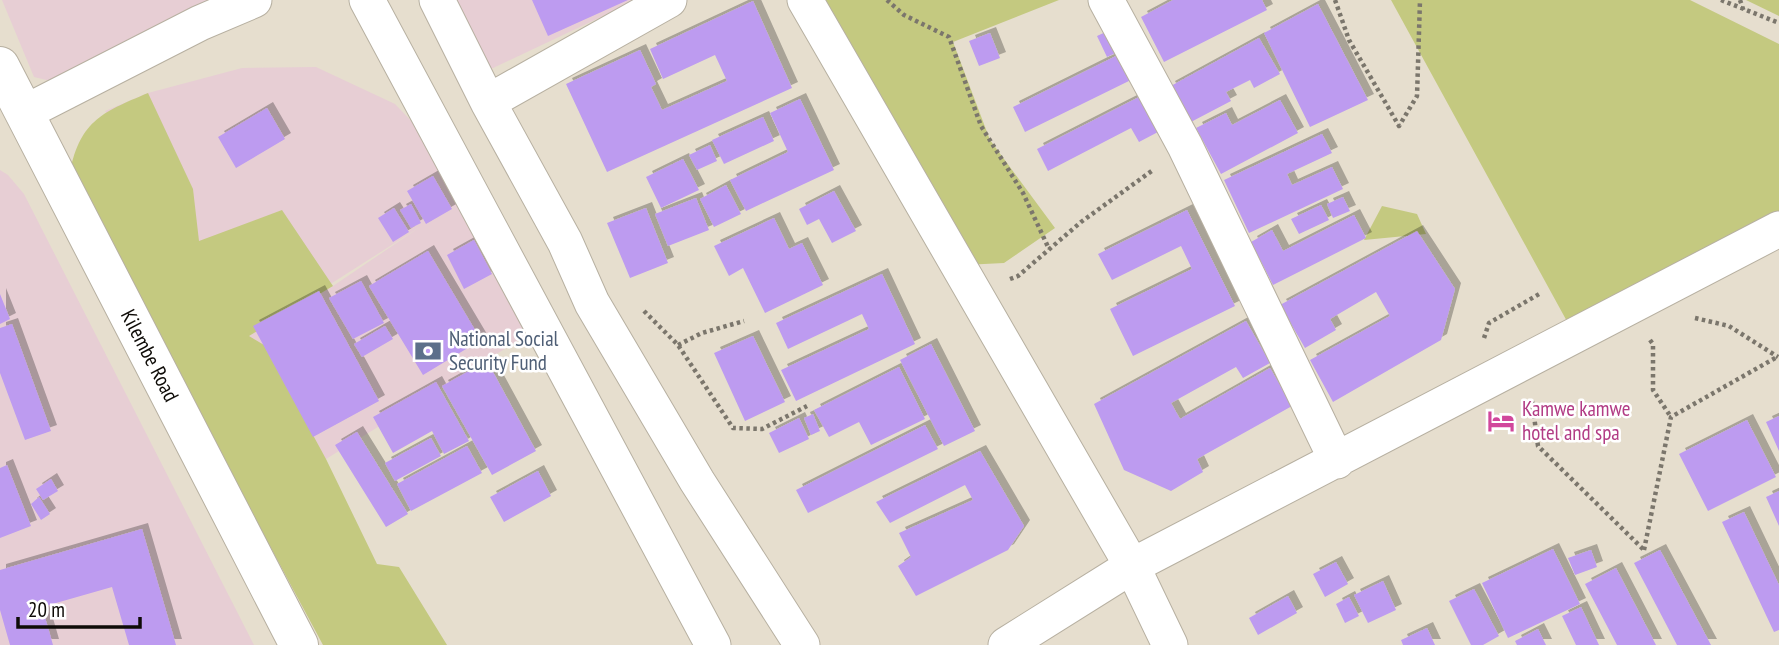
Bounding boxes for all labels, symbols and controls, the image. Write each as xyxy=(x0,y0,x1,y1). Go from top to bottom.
street label: Kilembe Road xyxy=(115,305,185,406)
place label: National Social Security Fund xyxy=(449,325,559,376)
bank icon: National Social Security Fund xyxy=(413,336,443,366)
place label: Kamwe kamwe hotel and spa xyxy=(1522,395,1630,446)
hotel icon: Kamwe kamwe hotel and spa xyxy=(1486,406,1516,436)
scale bar xyxy=(18,586,140,630)
text: 20 m xyxy=(28,596,65,623)

